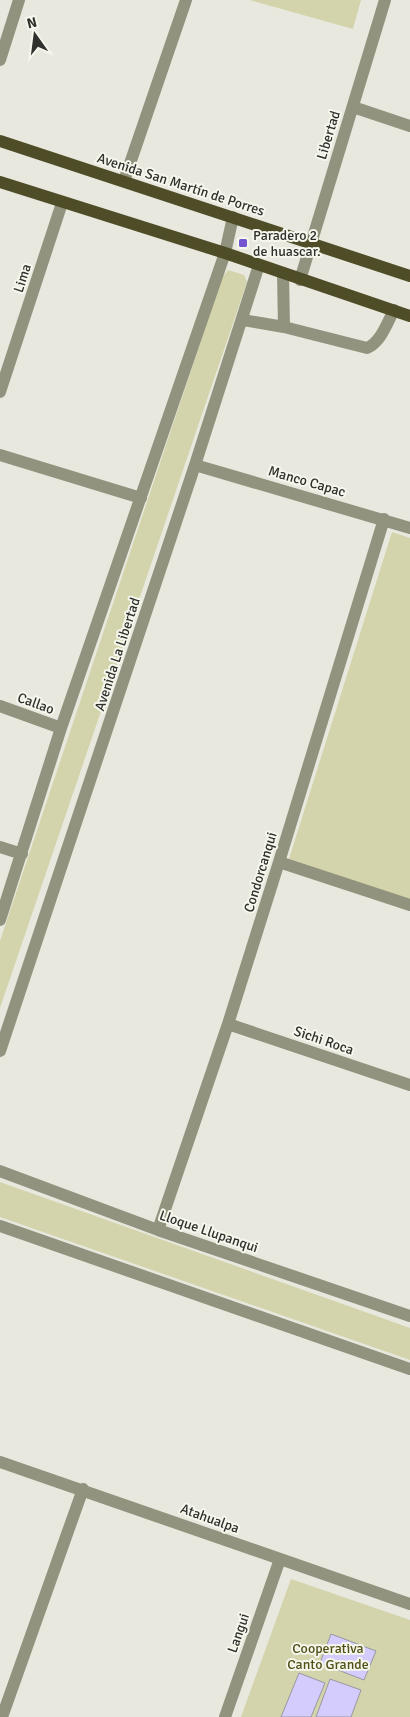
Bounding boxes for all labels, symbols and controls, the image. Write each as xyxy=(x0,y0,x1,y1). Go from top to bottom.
north arrow xyxy=(10,10,60,60)
text: N xyxy=(25,13,39,32)
street label: Libertad xyxy=(313,109,344,162)
street label: Avenida San Martín de Porres xyxy=(95,149,267,220)
place label: Paradero 2 de huascar. xyxy=(253,227,321,260)
marker: Paradero 2 de huascar. xyxy=(237,237,249,249)
street label: Lima xyxy=(10,262,35,295)
street label: Manco Capac xyxy=(266,462,348,501)
street label: Avenida La Libertad xyxy=(91,595,144,713)
street label: Callao xyxy=(15,689,57,718)
street label: Condorcanqui xyxy=(240,830,281,914)
street label: Sichi Roca xyxy=(292,1022,356,1059)
street label: Lloque Llupanqui xyxy=(157,1207,260,1256)
street label: Atahualpa xyxy=(178,1500,242,1537)
street label: Langui xyxy=(224,1611,253,1655)
park label: Cooperativa Canto Grande xyxy=(287,1640,369,1673)

